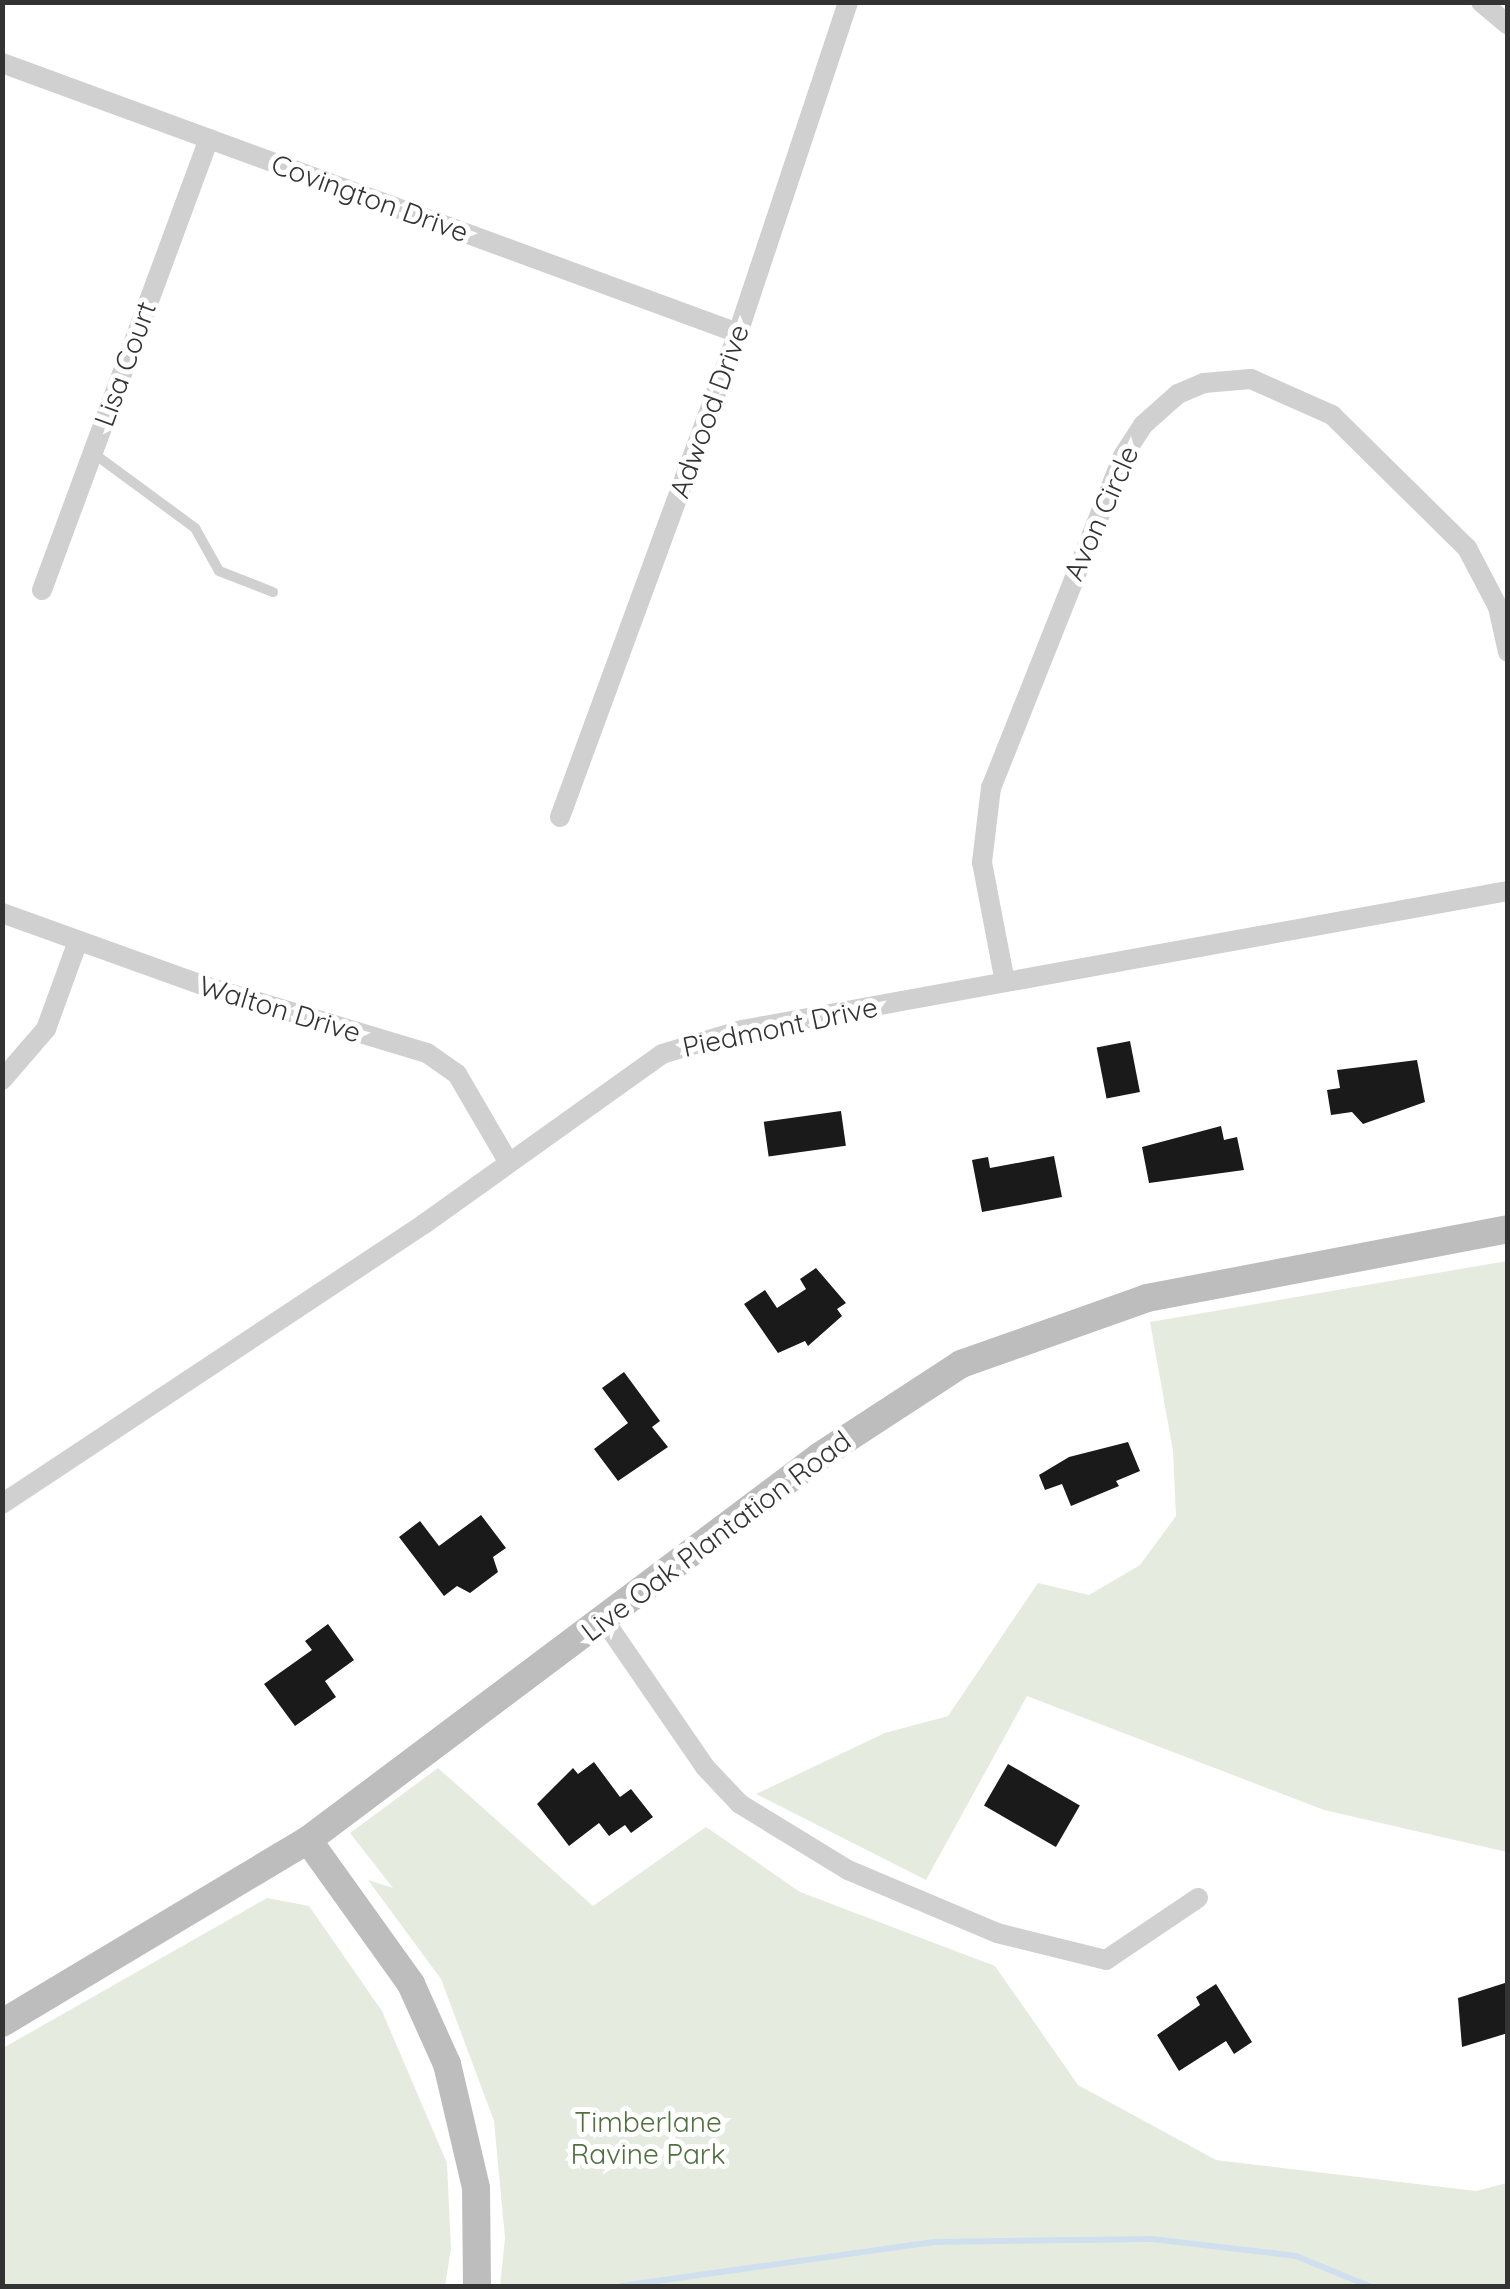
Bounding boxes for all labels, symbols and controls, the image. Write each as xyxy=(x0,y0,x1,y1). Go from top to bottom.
street label: Covington Drive xyxy=(267,147,473,249)
street label: Lisa Court xyxy=(87,297,163,431)
street label: Adwood Drive xyxy=(662,320,756,502)
street label: Avon Circle xyxy=(1056,441,1146,585)
street label: Walton Drive xyxy=(195,968,365,1050)
street label: Piedmont Drive xyxy=(679,990,881,1064)
street label: Live Oak Plantation Road xyxy=(575,1424,857,1648)
park label: Timberlane Ravine Park xyxy=(570,2105,726,2171)

